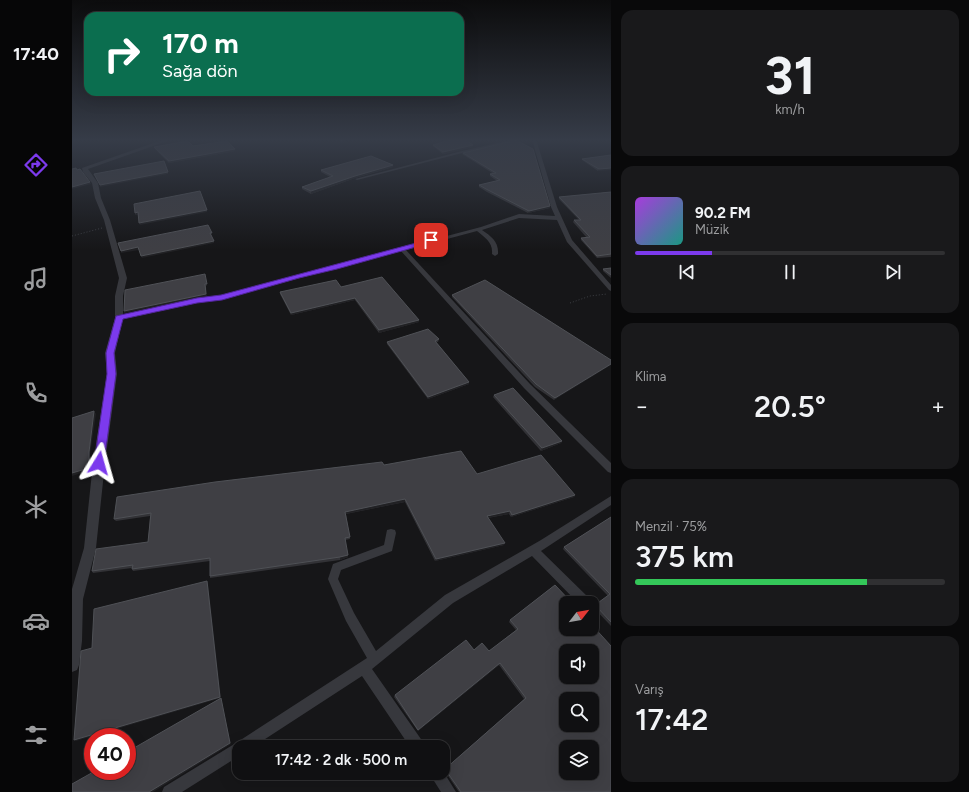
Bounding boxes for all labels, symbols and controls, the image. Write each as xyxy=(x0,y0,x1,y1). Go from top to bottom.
text: 170 m xyxy=(162,26,239,60)
icon: right xyxy=(96,28,148,80)
text: 17:40 xyxy=(13,43,59,65)
text: 31 xyxy=(765,45,815,107)
text: Sağa dön xyxy=(162,60,237,82)
text: km/h xyxy=(775,102,805,117)
icon: directions xyxy=(22,151,50,179)
text: 90.2 FM xyxy=(695,204,751,222)
text: Müzik xyxy=(695,222,729,237)
pin xyxy=(414,223,448,257)
icon: arrive xyxy=(420,229,442,251)
icon: previous xyxy=(676,261,698,283)
icon: pause xyxy=(779,261,801,283)
icon: next xyxy=(882,261,904,283)
icon: music xyxy=(22,265,50,293)
text: Klima xyxy=(635,369,667,384)
icon: phone xyxy=(22,379,50,407)
text: 20.5° xyxy=(754,388,826,425)
text: − xyxy=(635,393,649,420)
text: + xyxy=(931,393,945,420)
position arrow xyxy=(78,442,120,484)
icon: climate xyxy=(22,493,50,521)
text: Menzil · 75% xyxy=(635,519,707,534)
text: 375 km xyxy=(635,538,734,575)
north arrow xyxy=(559,596,599,636)
map controls xyxy=(559,596,599,780)
icon: car xyxy=(22,607,50,635)
button: sound xyxy=(559,644,599,684)
text: Varış xyxy=(635,682,664,697)
button: search xyxy=(559,692,599,732)
text: 17:42 xyxy=(635,701,708,738)
icon: filters xyxy=(22,721,50,749)
speed limit sign: 40 xyxy=(84,728,136,780)
button: layers xyxy=(559,740,599,780)
text: 17:42 · 2 dk · 500 m xyxy=(275,751,407,769)

